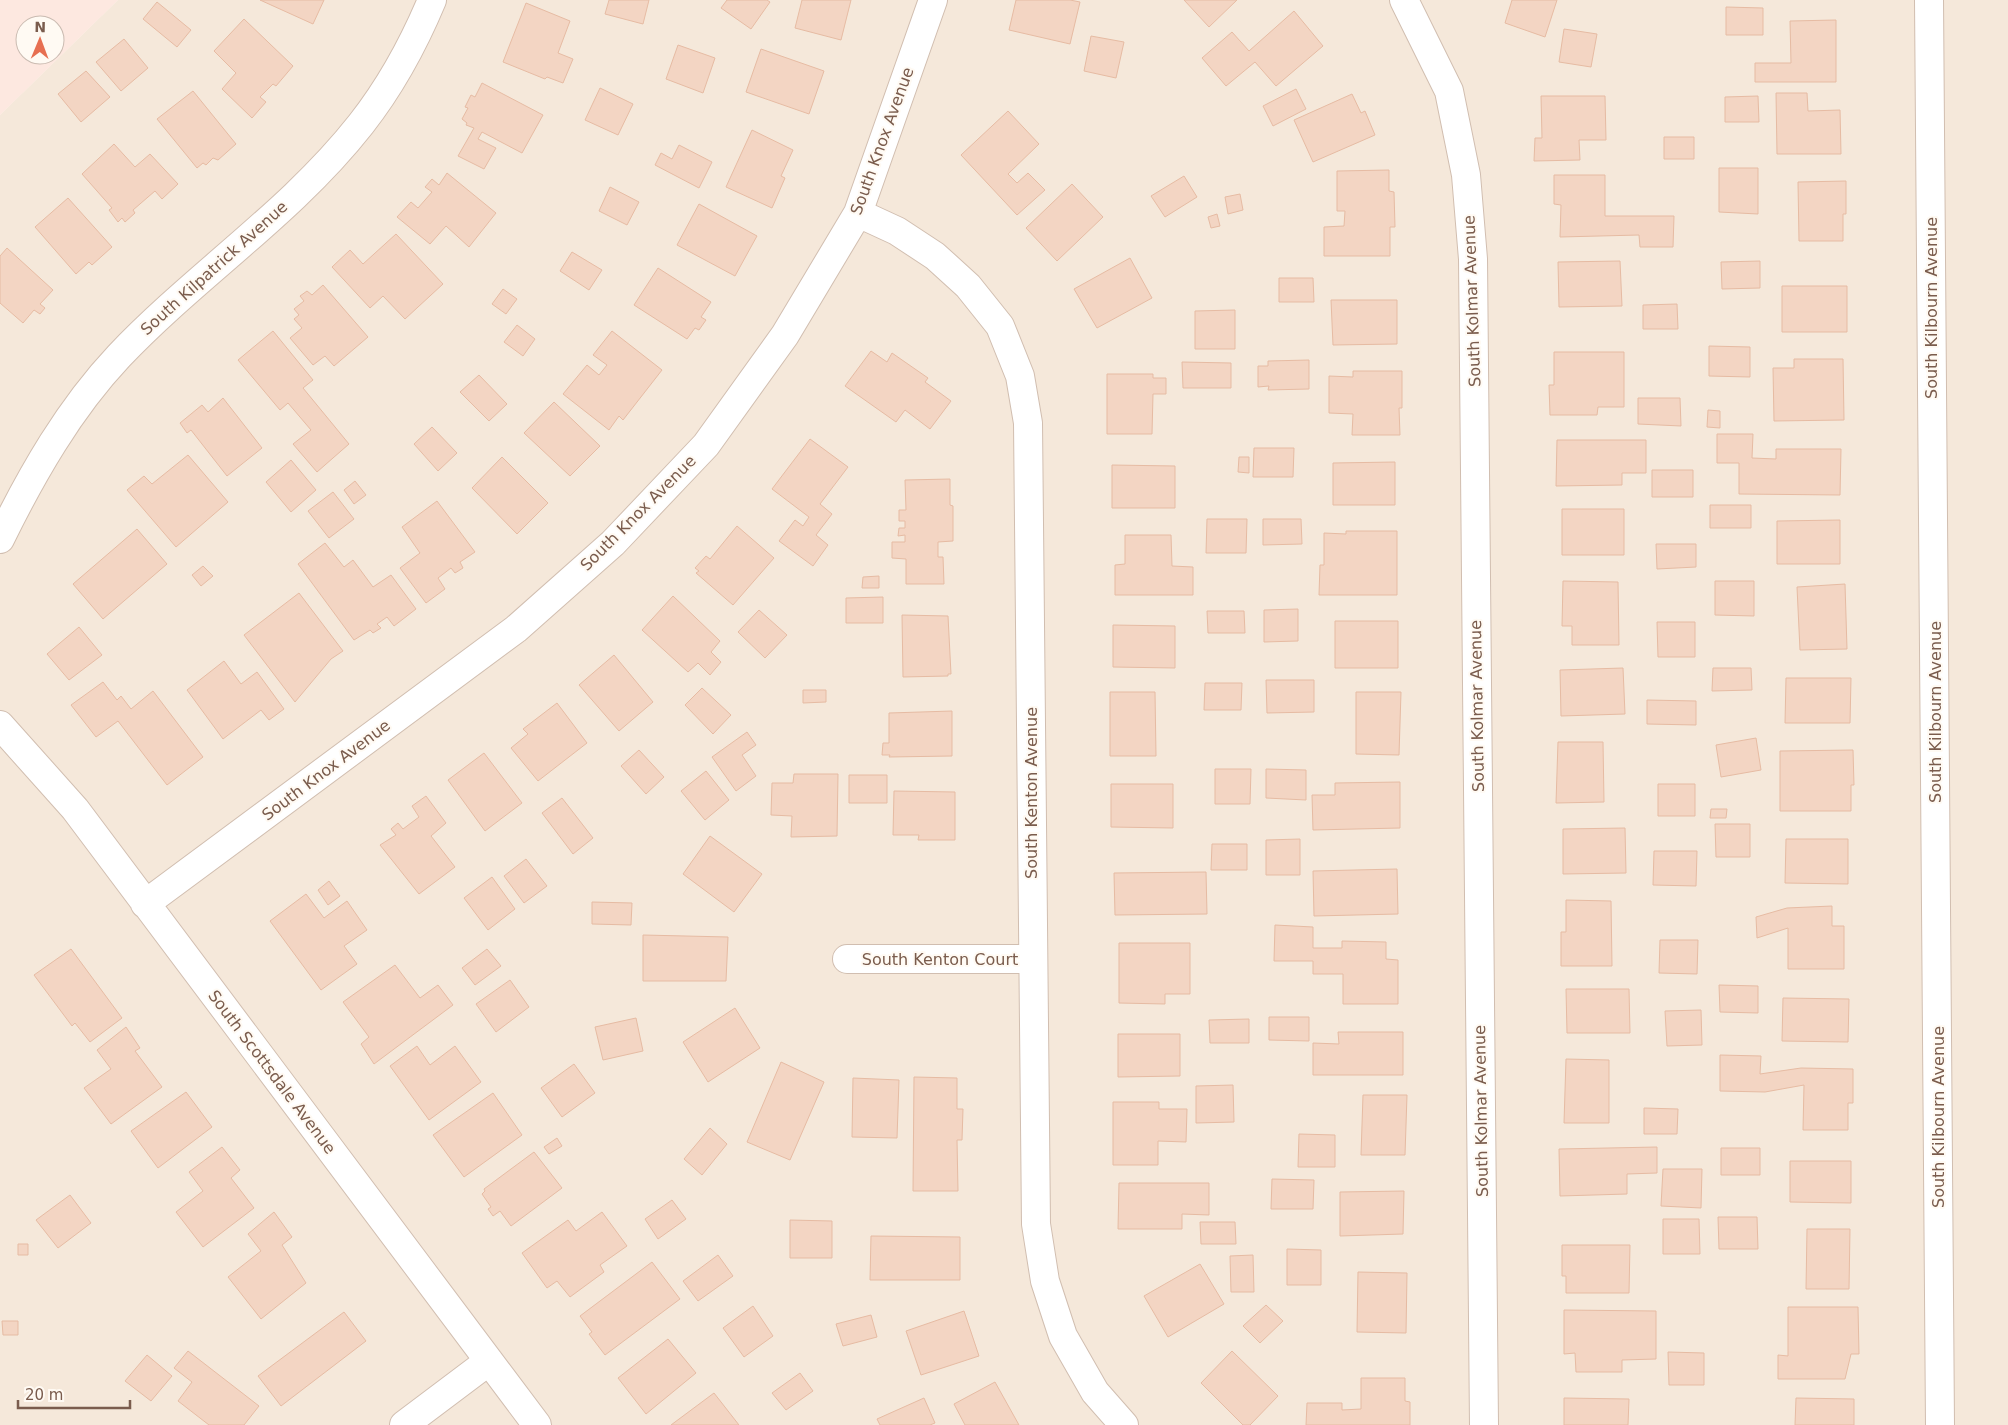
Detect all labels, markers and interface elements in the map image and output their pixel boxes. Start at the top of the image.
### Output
north arrow [15,15,65,65]
text: N [34,19,46,35]
street label: South Knox Avenue [846,65,918,217]
street label: South Kilpatrick Avenue [137,197,291,339]
street label: South Kolmar Avenue [1460,215,1484,387]
street label: South Kilbourn Avenue [1922,217,1941,399]
street label: South Knox Avenue [576,451,700,575]
street label: South Kolmar Avenue [1466,620,1488,792]
street label: South Kilbourn Avenue [1926,621,1945,803]
street label: South Kenton Avenue [1022,707,1041,879]
street label: South Knox Avenue [258,716,394,824]
street label: South Kenton Court [862,950,1018,969]
street label: South Scottsdale Avenue [204,986,340,1158]
street label: South Kolmar Avenue [1470,1025,1492,1197]
street label: South Kilbourn Avenue [1929,1026,1948,1208]
scale bar [18,1378,130,1410]
text: 20 m [25,1386,63,1404]

